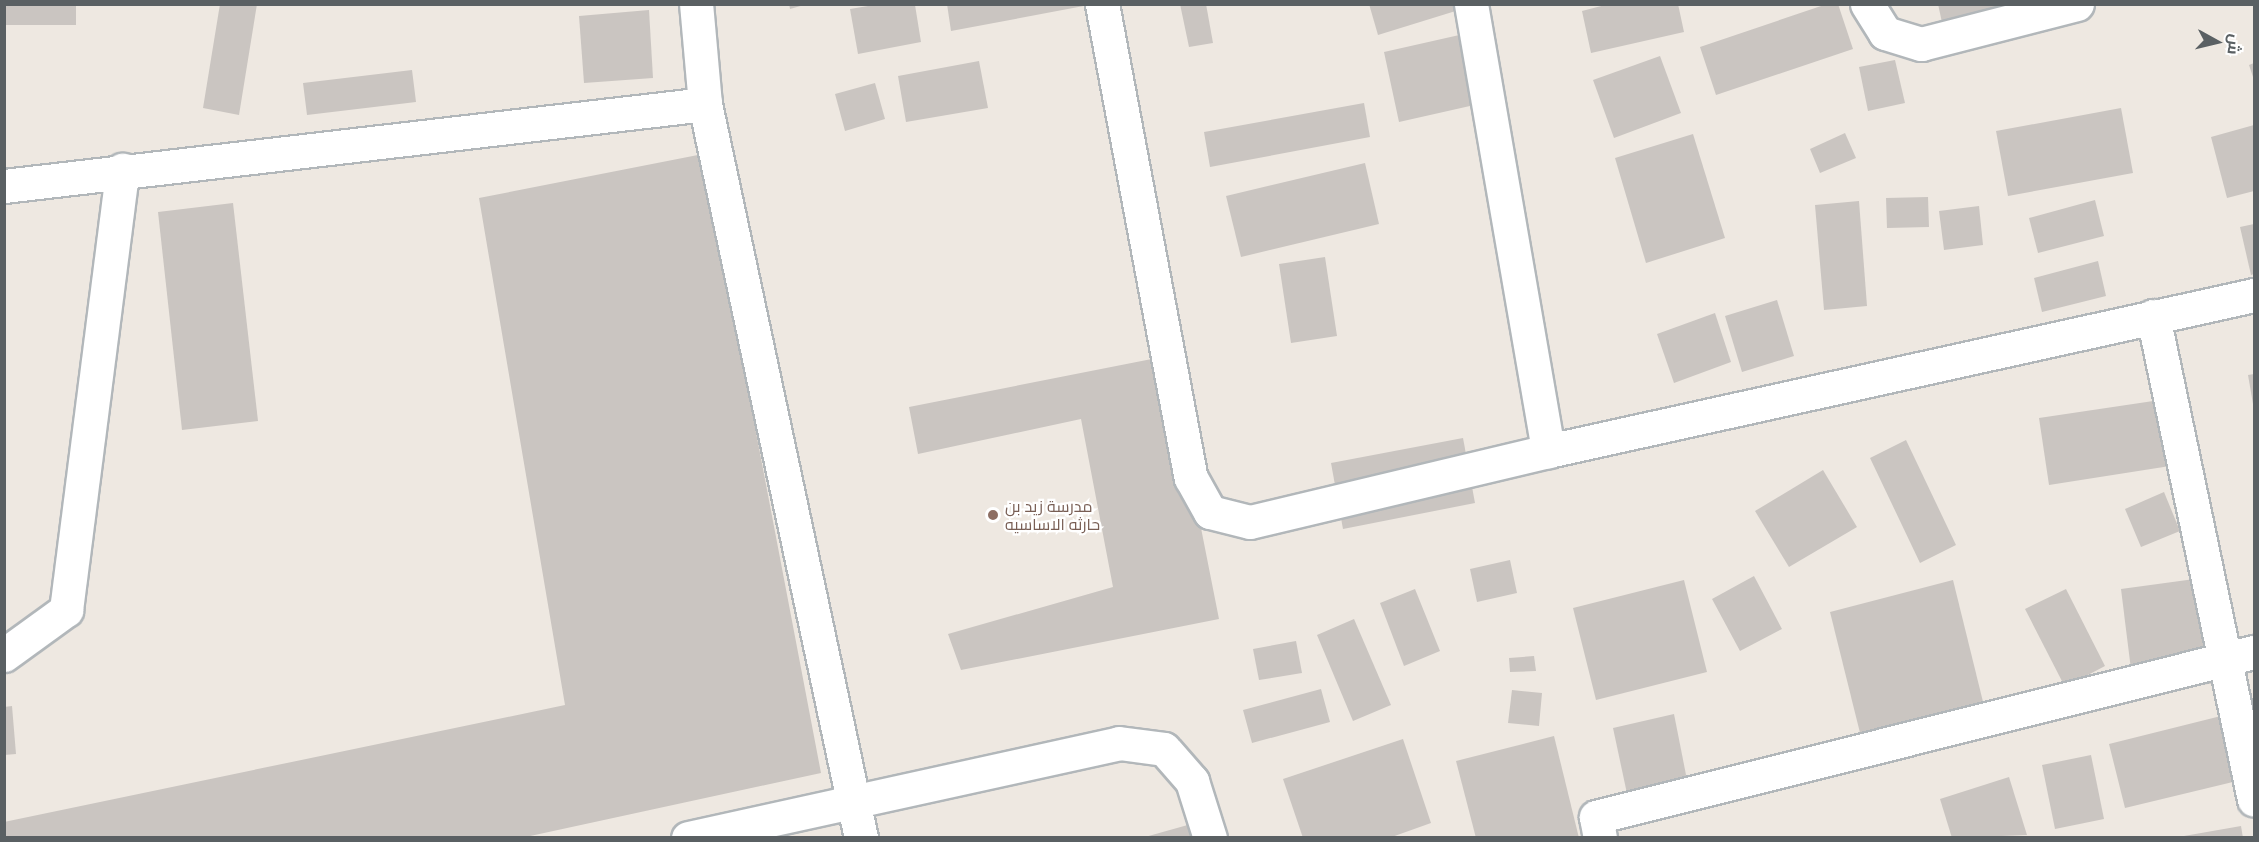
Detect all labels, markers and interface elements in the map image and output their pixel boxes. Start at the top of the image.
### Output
north arrow [2187,12,2247,72]
text: ش [2224,33,2246,56]
place label: مدرسة زيد بن حارثه الاساسيه [1005,496,1100,534]
marker: مدرسة زيد بن حارثه الاساسيه [986,508,1000,522]

